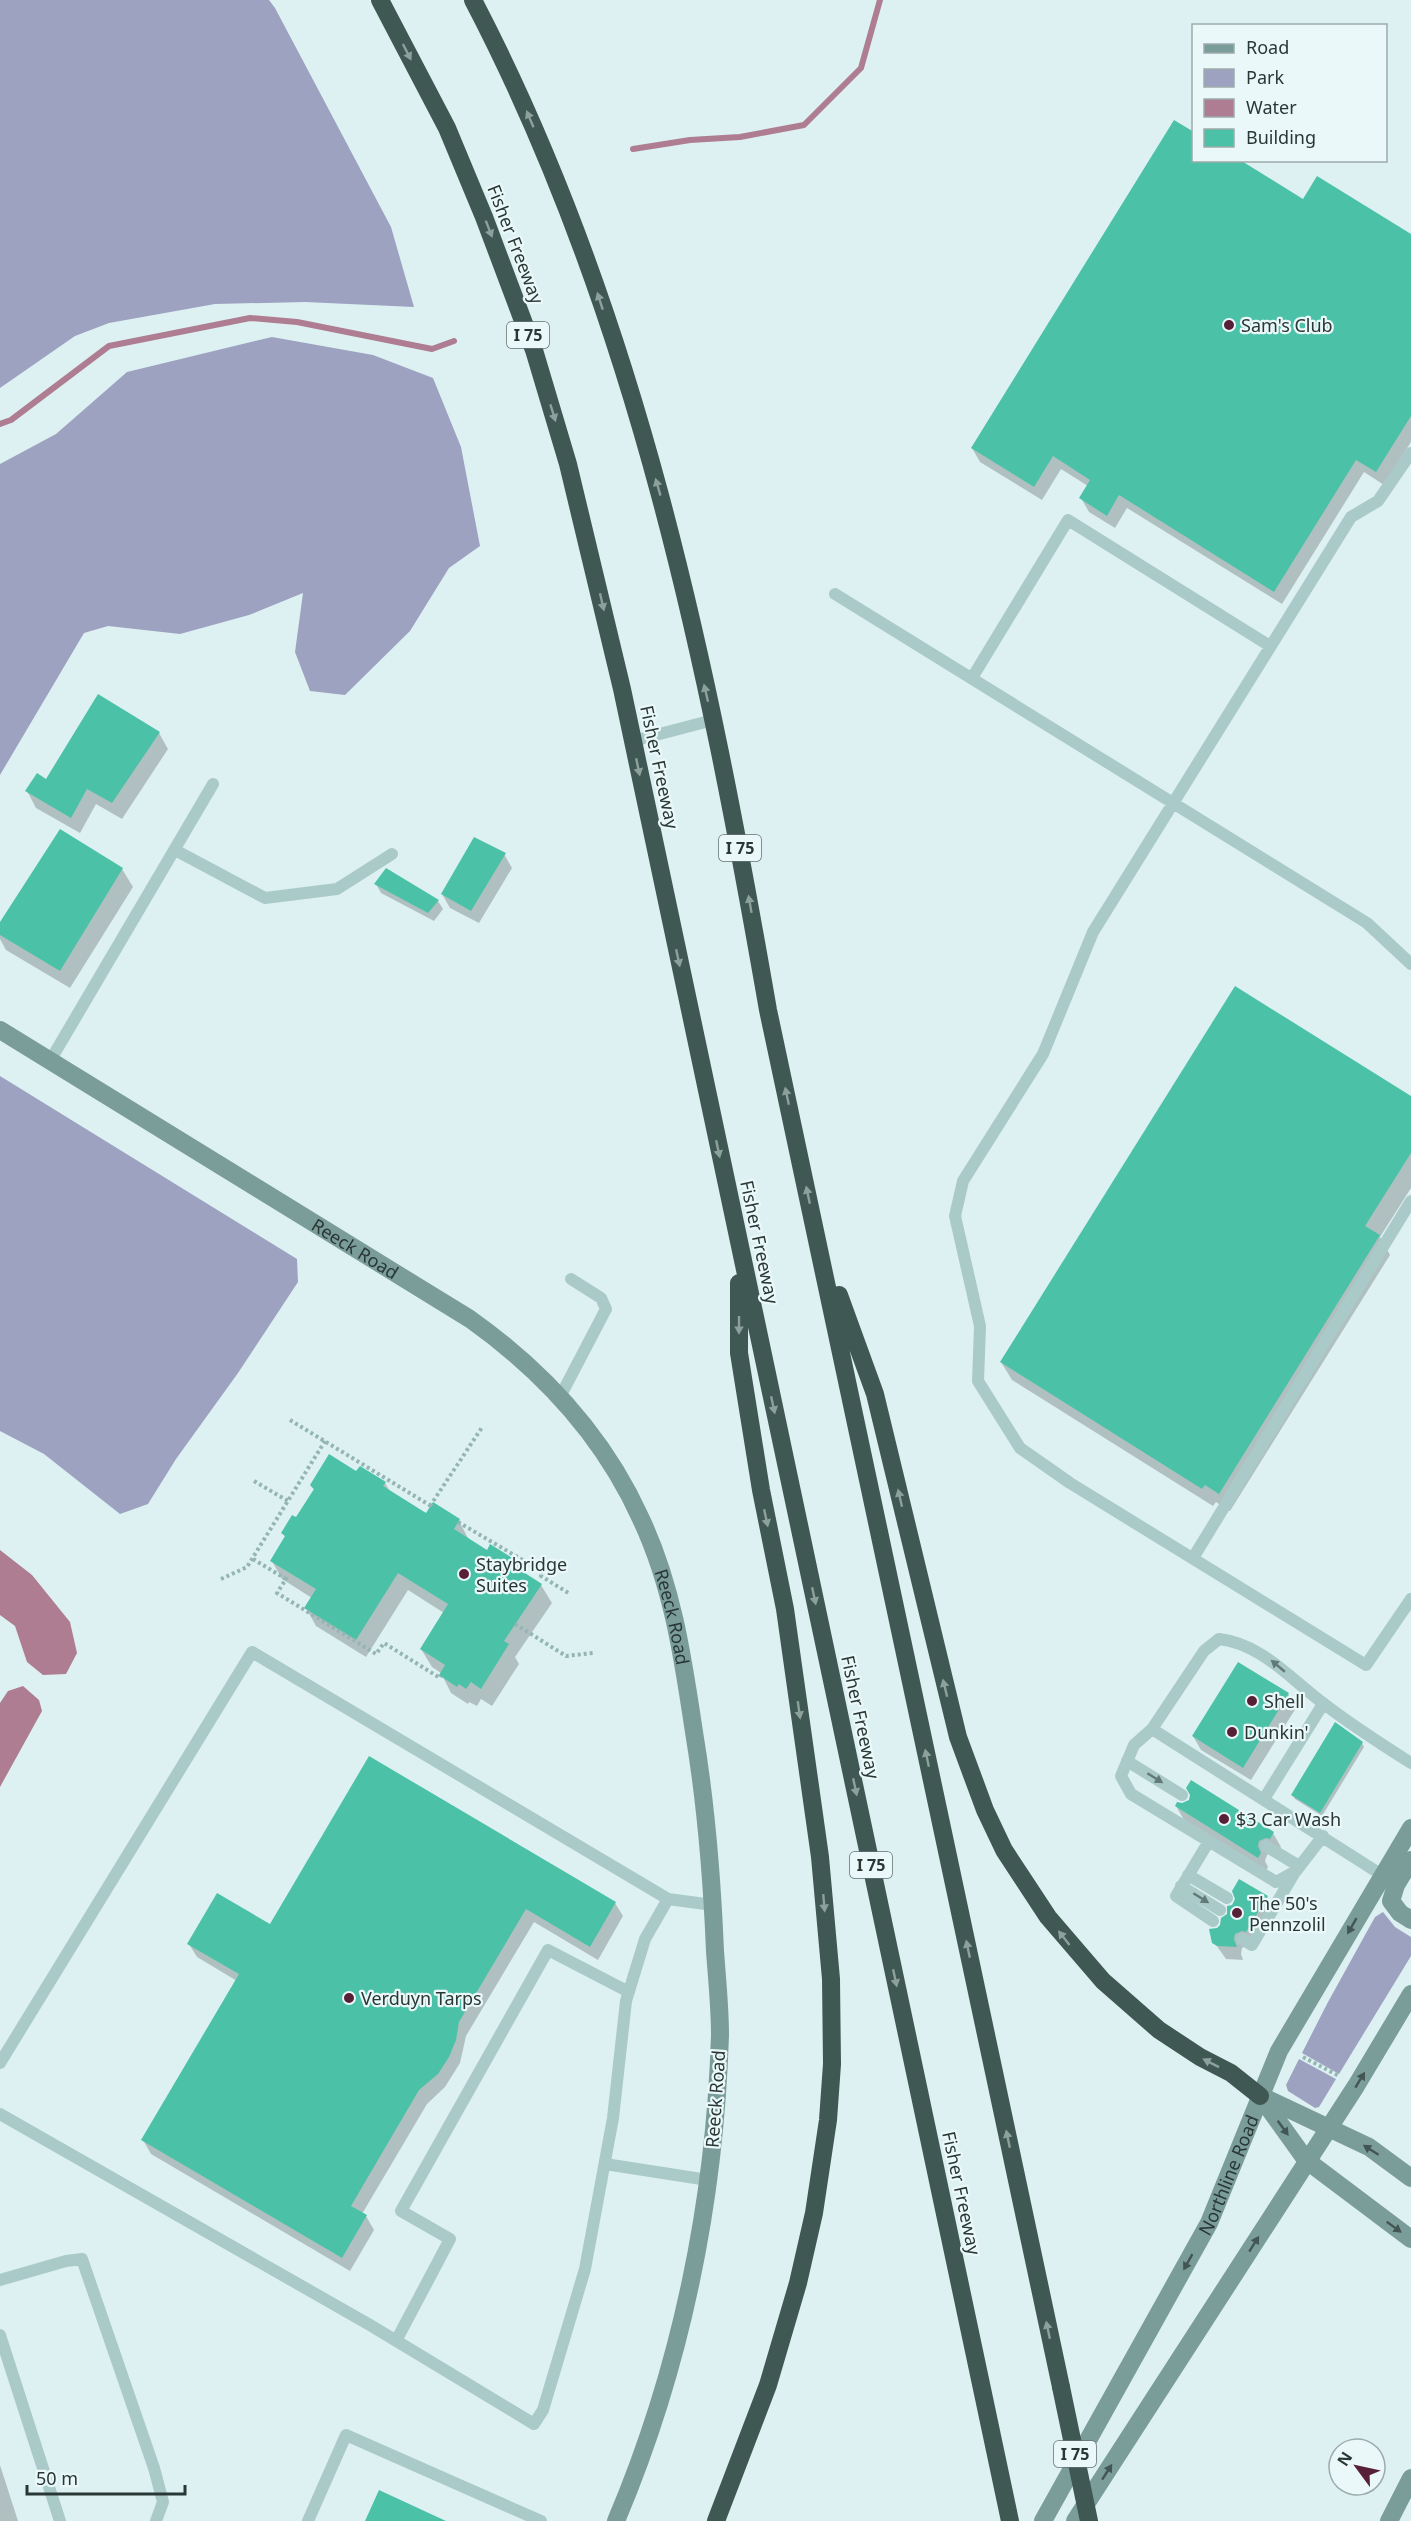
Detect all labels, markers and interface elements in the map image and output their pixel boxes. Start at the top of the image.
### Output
legend [1192,24,1387,162]
text: Road [1246,35,1289,59]
one-way arrow [402,43,412,61]
text: Park [1246,65,1284,89]
text: Water [1246,95,1297,119]
one-way arrow [525,110,535,128]
text: Building [1246,125,1316,149]
street label: Fisher Freeway [482,181,550,308]
one-way arrow [485,220,494,238]
one-way arrow [595,292,604,310]
place label: Sam's Club [1241,313,1333,337]
marker: Sam's Club [1222,318,1236,332]
road number: I 75 [507,322,549,348]
one-way arrow [549,404,558,422]
one-way arrow [653,478,662,496]
one-way arrow [598,592,607,611]
one-way arrow [701,684,711,702]
street label: Fisher Freeway [635,703,685,832]
one-way arrow [634,758,643,777]
road number: I 75 [719,835,761,861]
one-way arrow [745,895,754,914]
one-way arrow [674,949,683,968]
one-way arrow [781,1086,791,1105]
one-way arrow [714,1139,724,1158]
street label: Fisher Freeway [735,1178,785,1307]
one-way arrow [803,1185,812,1204]
street label: Reeck Road [307,1213,403,1284]
one-way arrow [734,1316,744,1335]
one-way arrow [769,1396,778,1415]
one-way arrow [895,1489,905,1507]
one-way arrow [762,1509,771,1528]
place label: Staybridge Suites [476,1552,567,1597]
street label: Reeck Road [649,1566,695,1667]
marker: Staybridge Suites [457,1567,471,1581]
one-way arrow [810,1587,819,1606]
street label: Fisher Freeway [836,1653,886,1782]
one-way arrow [1271,1660,1286,1673]
one-way arrow [940,1679,950,1697]
place label: Shell [1264,1689,1304,1713]
marker: Shell [1245,1694,1259,1708]
one-way arrow [794,1701,803,1720]
place label: Dunkin' [1244,1720,1309,1744]
marker: Dunkin' [1225,1725,1239,1739]
one-way arrow [922,1749,932,1767]
one-way arrow [1147,1772,1163,1783]
one-way arrow [850,1778,860,1796]
place label: $3 Car Wash [1236,1807,1341,1831]
marker: $3 Car Wash [1217,1812,1231,1826]
road number: I 75 [850,1852,892,1878]
place label: The 50's Pennzolil [1249,1891,1326,1936]
one-way arrow [1193,1892,1209,1903]
one-way arrow [819,1894,829,1913]
marker: The 50's Pennzolil [1230,1906,1244,1920]
one-way arrow [1347,1917,1357,1934]
one-way arrow [1058,1930,1070,1945]
one-way arrow [963,1939,972,1958]
one-way arrow [891,1968,900,1987]
place label: Verduyn Tarps [361,1986,482,2010]
marker: Verduyn Tarps [342,1991,356,2005]
street label: Reeck Road [700,2049,730,2149]
one-way arrow [1203,2058,1220,2068]
one-way arrow [1354,2072,1365,2088]
street label: Northline Road [1193,2111,1264,2240]
one-way arrow [1277,2119,1289,2135]
street label: Fisher Freeway [937,2129,987,2258]
one-way arrow [1003,2130,1012,2149]
one-way arrow [1363,2144,1380,2155]
one-way arrow [1386,2221,1402,2233]
one-way arrow [1249,2235,1260,2252]
one-way arrow [1183,2253,1193,2270]
one-way arrow [1043,2321,1053,2339]
north arrow [1327,2437,1387,2497]
road number: I 75 [1054,2441,1096,2467]
text: N [1332,2447,1357,2470]
scale bar [27,2458,184,2496]
one-way arrow [1101,2464,1112,2480]
text: 50 m [36,2466,78,2490]

